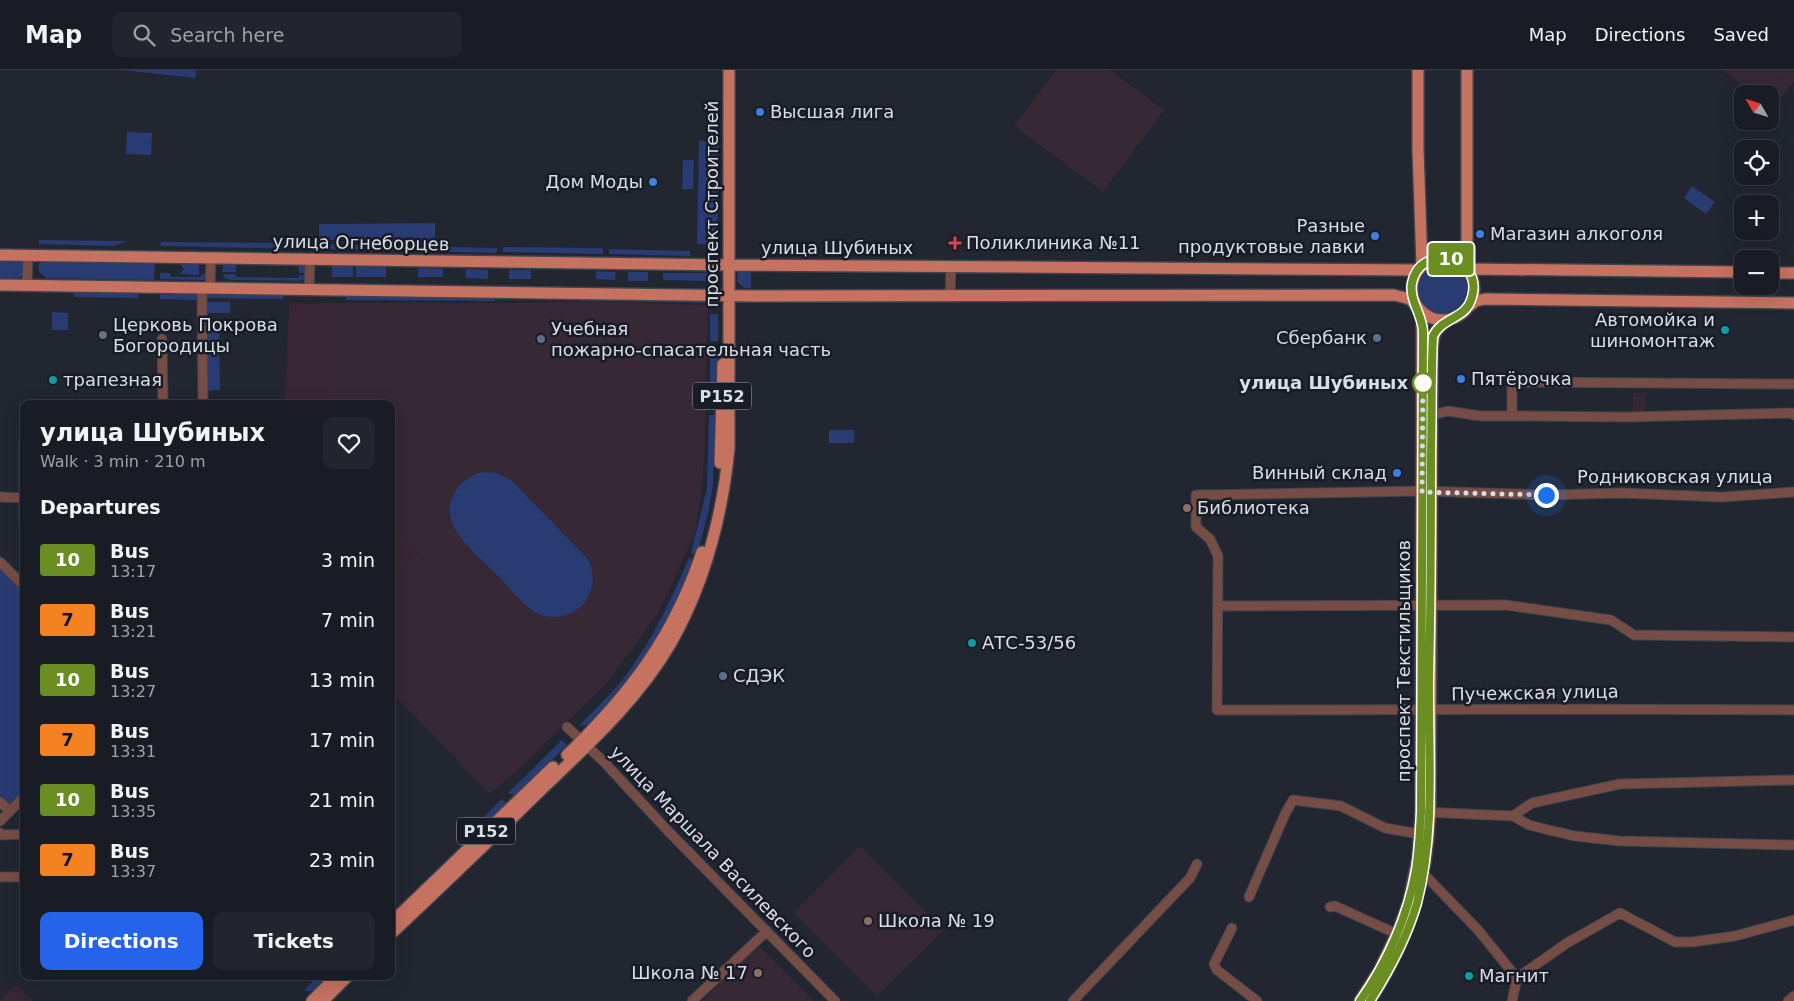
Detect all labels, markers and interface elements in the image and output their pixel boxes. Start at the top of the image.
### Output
search box [112,12,462,57]
text: Map [25,21,82,49]
icon: search [130,21,158,49]
text: Search here [170,24,284,46]
text: Map [1529,24,1567,45]
text: Directions [1595,24,1685,45]
text: Saved [1713,24,1769,45]
north arrow [1734,85,1779,130]
map controls [1734,85,1779,295]
street label: проспект Строителей [701,100,722,308]
place label: Высшая лига [770,101,894,122]
marker: Высшая лига [754,106,766,118]
button: locate [1734,140,1779,185]
place label: Дом Моды [545,171,643,192]
marker: Дом Моды [647,176,659,188]
button: + [1734,195,1779,240]
place label: Разные продуктовые лавки [1178,215,1365,257]
place label: Магазин алкоголя [1490,223,1663,244]
marker: Магазин алкоголя [1474,228,1486,240]
street label: улица Огнеборцев [272,230,450,255]
marker: Разные продуктовые лавки [1369,230,1381,242]
place label: Поликлиника №11 [966,232,1141,253]
marker: Поликлиника №11 [948,236,962,250]
street label: улица Шубиных [761,237,913,258]
line badge: 10 [1428,243,1474,275]
text: 10 [1438,248,1464,269]
button: − [1734,250,1779,295]
place label: Автомойка и шиномонтаж [1590,309,1715,351]
place label: Церковь Покрова Богородицы [113,314,278,356]
place label: Учебная пожарно-спасательная часть [551,318,831,360]
marker: Автомойка и шиномонтаж [1719,324,1731,336]
place label: Сбербанк [1276,327,1367,348]
marker: Церковь Покрова Богородицы [97,329,109,341]
marker: Сбербанк [1371,332,1383,344]
marker: Учебная пожарно-спасательная часть [535,333,547,345]
place label: Пятёрочка [1471,368,1572,389]
place label: трапезная [63,369,162,390]
place label: улица Шубиных [1239,372,1408,393]
marker: улица Шубиных [1412,372,1434,394]
marker: Пятёрочка [1455,373,1467,385]
marker: трапезная [47,374,59,386]
road number: Р152 [693,382,751,410]
button: heart [323,417,375,469]
text: улица Шубиных [40,419,265,447]
text: Walk · 3 min · 210 m [40,452,205,471]
place label: Винный склад [1252,462,1387,483]
street label: Родниковская улица [1577,466,1773,487]
marker: Винный склад [1391,467,1403,479]
your location [1534,483,1559,508]
text: Departures [40,496,161,518]
place label: Библиотека [1197,497,1310,518]
marker: Библиотека [1181,502,1193,514]
text: Bus [110,540,149,562]
street label: проспект Текстильщиков [1393,540,1414,782]
text: 10 [55,549,80,570]
text: 3 min [321,549,375,571]
text: 13:17 [110,562,156,581]
text: Bus [110,600,149,622]
text: 7 [61,609,74,630]
text: 7 min [321,609,375,631]
text: 13:21 [110,622,156,641]
place label: АТС-53/56 [982,632,1076,653]
marker: АТС-53/56 [966,637,978,649]
text: Bus [110,660,149,682]
place label: СДЭК [733,665,785,686]
text: 10 [55,669,80,690]
text: 13 min [309,669,375,691]
marker: СДЭК [717,670,729,682]
street label: Пучежская улица [1451,681,1619,704]
text: 13:27 [110,682,156,701]
text: Bus [110,720,149,742]
text: 7 [61,729,74,750]
text: 17 min [309,729,375,751]
street label: улица Маршала Василевского [606,741,821,962]
text: 13:31 [110,742,156,761]
text: Bus [110,780,149,802]
text: 10 [55,789,80,810]
text: 21 min [309,789,375,811]
text: 13:35 [110,802,156,821]
road number: Р152 [457,818,515,844]
text: Bus [110,840,149,862]
text: 7 [61,849,74,870]
text: 23 min [309,849,375,871]
text: 13:37 [110,862,156,881]
place label: Школа № 19 [878,910,995,931]
button: Directions [40,912,203,970]
button: Tickets [213,912,375,970]
marker: Школа № 19 [862,915,874,927]
place label: Школа № 17 [631,962,748,983]
place label: Магнит [1479,965,1549,986]
marker: Школа № 17 [752,967,764,979]
marker: Магнит [1463,970,1475,982]

